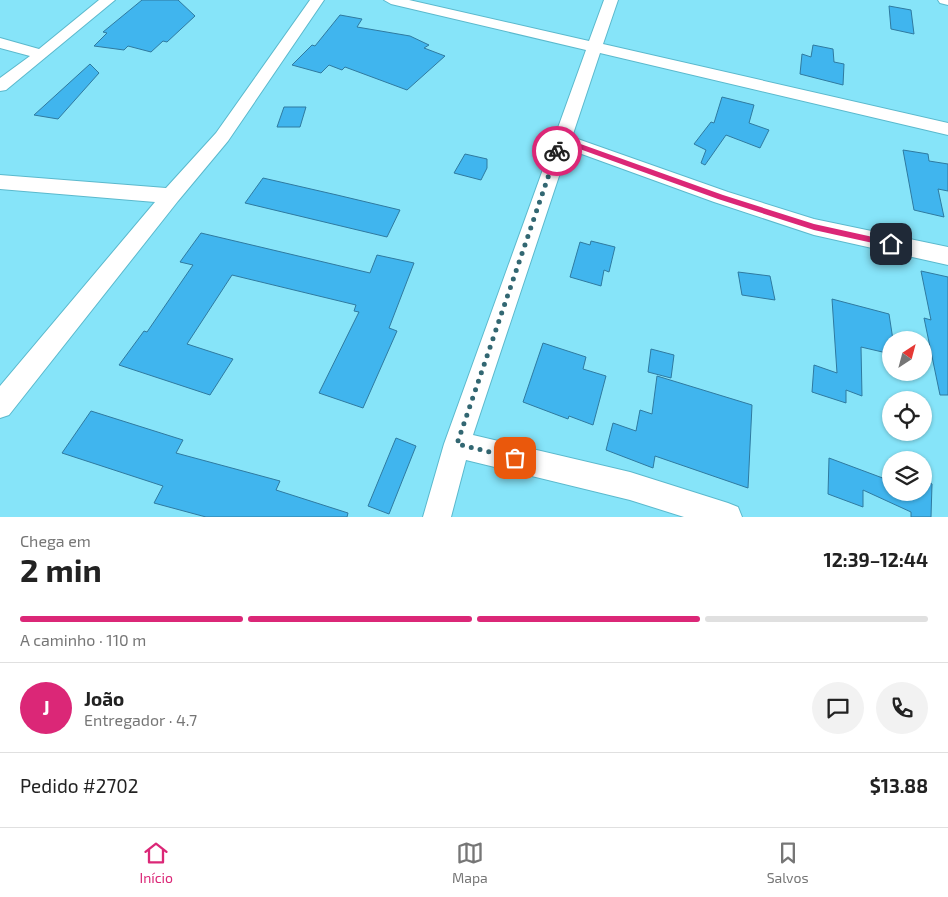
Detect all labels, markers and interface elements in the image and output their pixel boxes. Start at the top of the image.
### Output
courier [532,126,582,176]
icon: bike [543,137,571,165]
pin [870,223,912,265]
icon: home [877,230,905,258]
north arrow [882,331,932,381]
map controls [882,331,932,501]
button: locate [882,391,932,441]
pin [494,437,536,479]
icon: bag [501,444,529,472]
button: layers [882,451,932,501]
text: Chega em [20,531,91,550]
text: 12:39–12:44 [824,548,928,571]
text: 2 min [20,550,102,588]
text: A caminho · 110 m [20,630,146,649]
button: chat [812,682,864,734]
button: phone [876,682,928,734]
text: João [84,687,124,710]
text: J [42,696,50,719]
text: Entregador · 4.7 [84,710,197,729]
text: Pedido #2702 [20,774,138,797]
text: $13.88 [870,774,928,797]
tab: Início [139,839,173,886]
tab: Mapa [452,839,488,886]
tab: Salvos [767,839,809,886]

